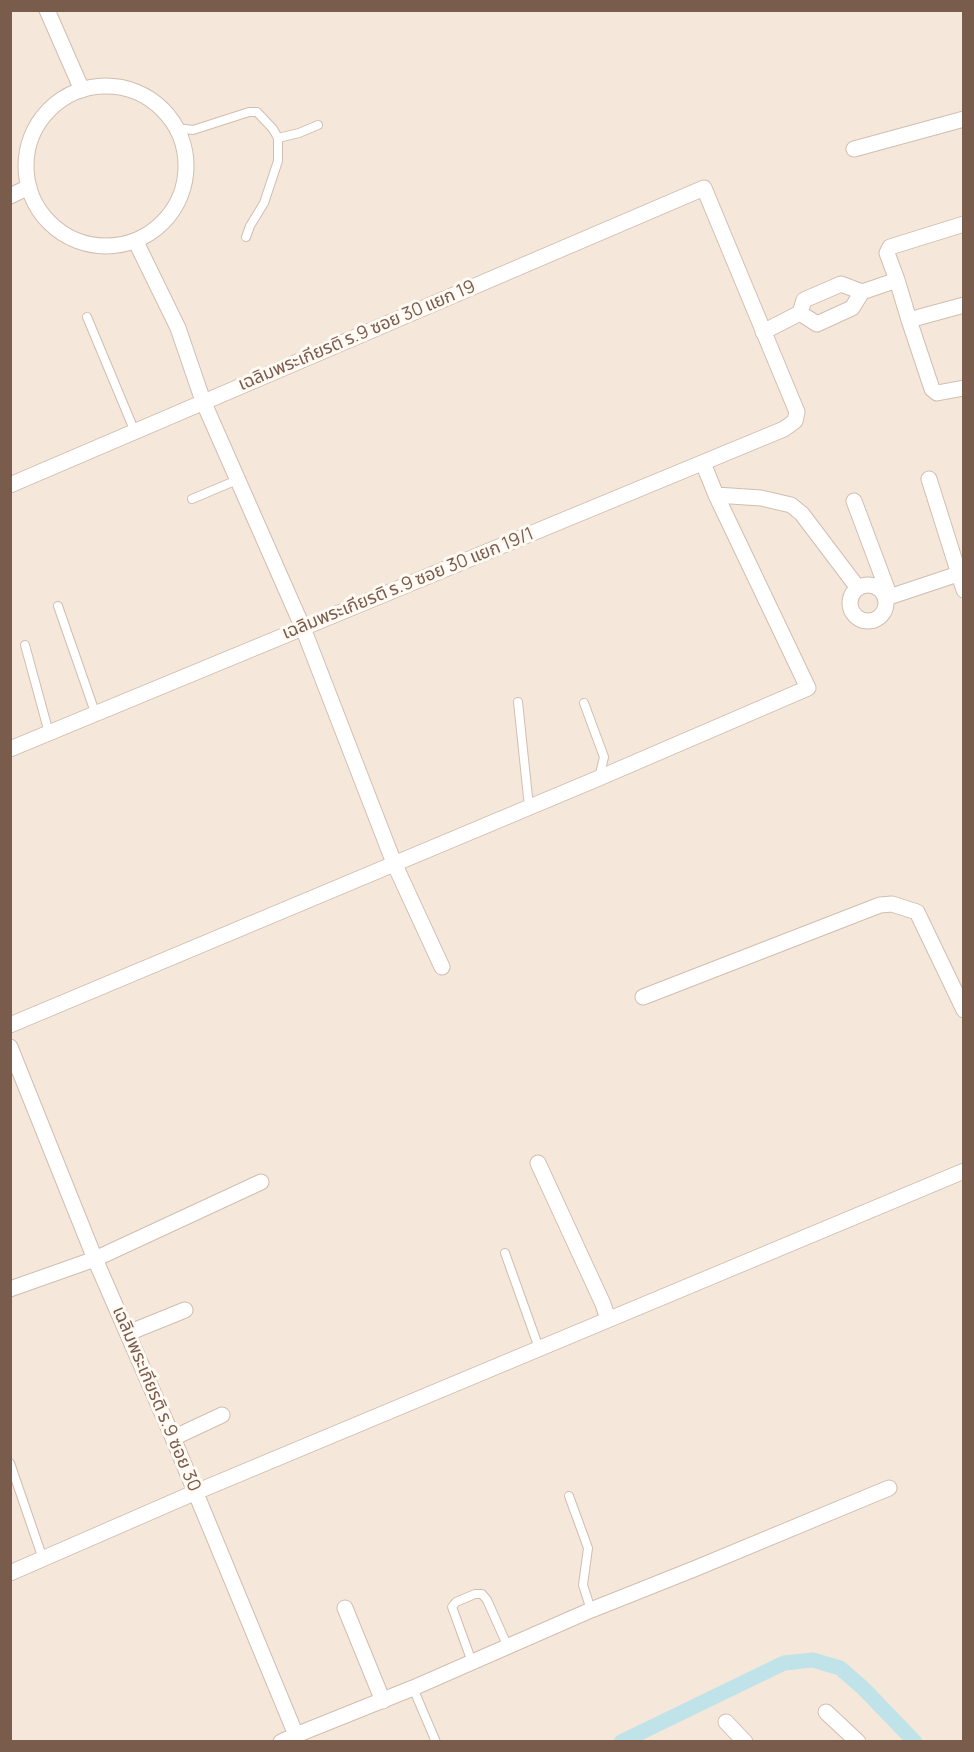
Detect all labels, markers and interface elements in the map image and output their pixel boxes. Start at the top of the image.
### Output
street label: เฉลิมพระเกียรติ ร.9 ซอย 30 แยก 19 [235,276,479,396]
street label: เฉลิมพระเกียรติ ร.9 ซอย 30 แยก 19/1 [279,523,537,645]
street label: เฉลิมพระเกียรติ ร.9 ซอย 30 [107,1303,205,1495]

